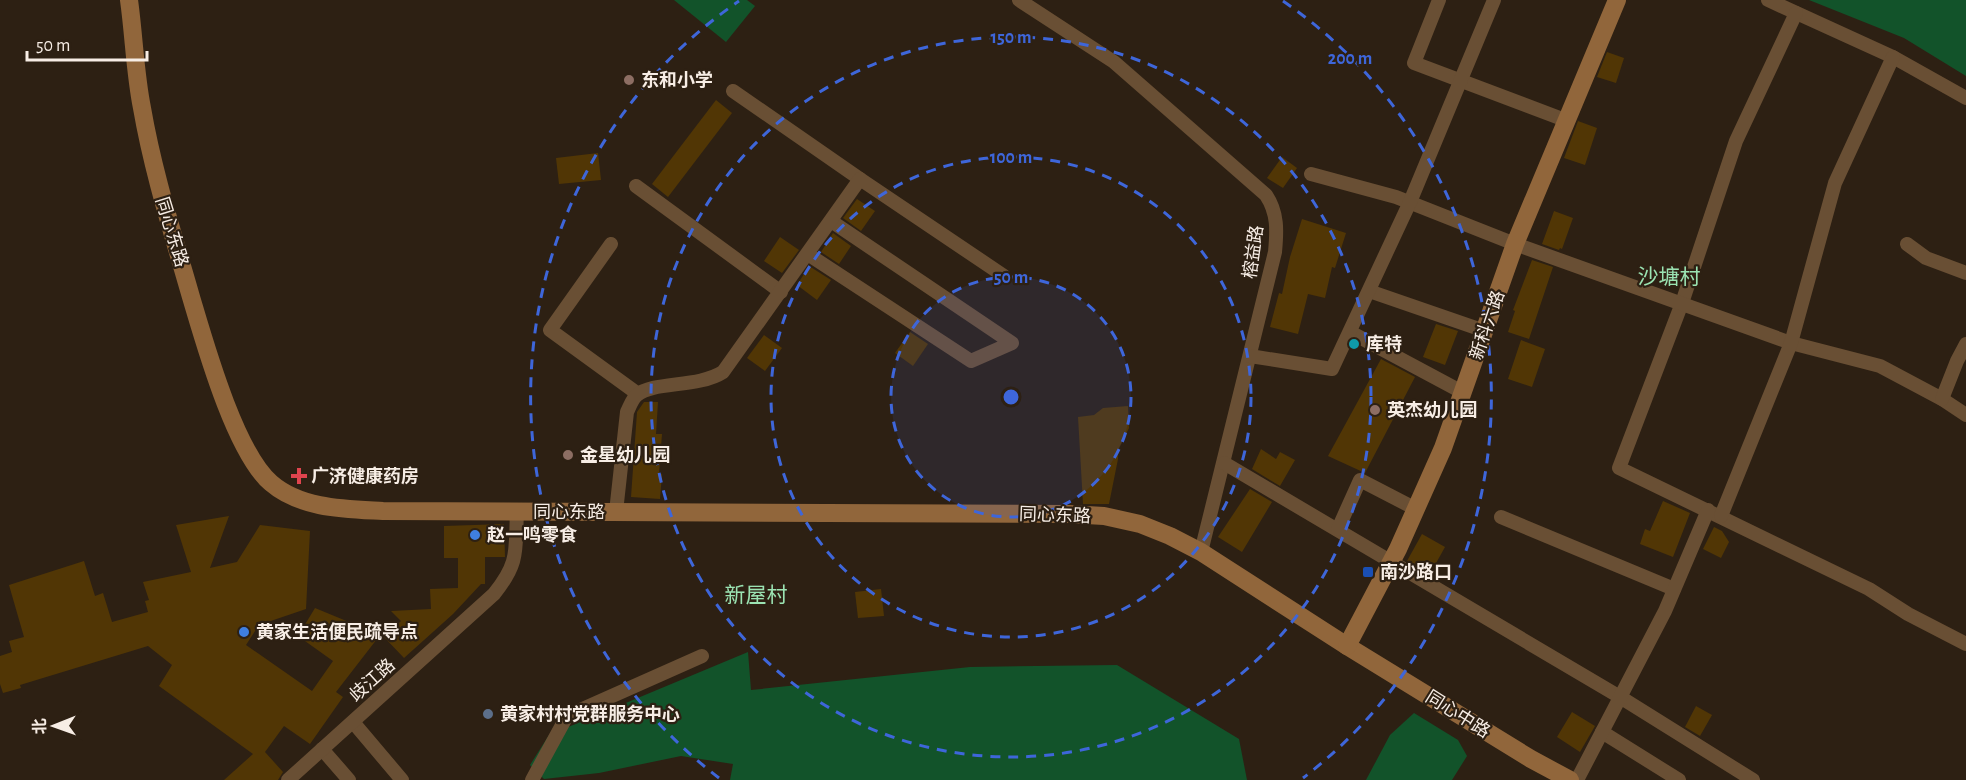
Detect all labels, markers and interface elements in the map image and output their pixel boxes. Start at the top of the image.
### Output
scale bar [27,24,147,62]
text: 150 m [991,29,1031,47]
text: 50 m [36,37,70,55]
text: 200 m [1328,50,1372,68]
place label: 东和小学 [641,70,713,90]
marker: 东和小学 [622,73,636,87]
text: 100 m [990,149,1032,167]
street label: 同心东路 [152,195,192,269]
street label: 榕益路 [1239,224,1267,280]
district label: 沙塘村 [1638,266,1701,288]
text: 50 m [994,269,1028,287]
street label: 新科六路 [1466,288,1508,362]
place label: 库特 [1366,334,1402,354]
marker: 库特 [1347,337,1361,351]
centre of rings [1001,387,1021,407]
place label: 英杰幼儿园 [1387,400,1477,420]
marker: 英杰幼儿园 [1368,403,1382,417]
place label: 金星幼儿园 [580,445,670,465]
marker: 金星幼儿园 [561,448,575,462]
place label: 广济健康药房 [311,466,419,486]
marker: 广济健康药房 [292,469,306,483]
street label: 同心东路 [533,502,605,522]
street label: 同心东路 [1019,504,1091,526]
place label: 赵一鸣零食 [487,525,577,545]
marker: 赵一鸣零食 [468,528,482,542]
place label: 南沙路口 [1380,562,1452,582]
marker: 南沙路口 [1361,565,1375,579]
district label: 新屋村 [725,584,788,606]
place label: 黄家生活便民疏导点 [256,621,418,642]
marker: 黄家生活便民疏导点 [237,625,251,639]
street label: 歧江路 [345,655,399,705]
street label: 同心中路 [1422,686,1494,742]
north arrow [24,696,84,756]
place label: 黄家村村党群服务中心 [500,704,680,724]
marker: 黄家村村党群服务中心 [481,707,495,721]
text: 北 [31,718,48,734]

